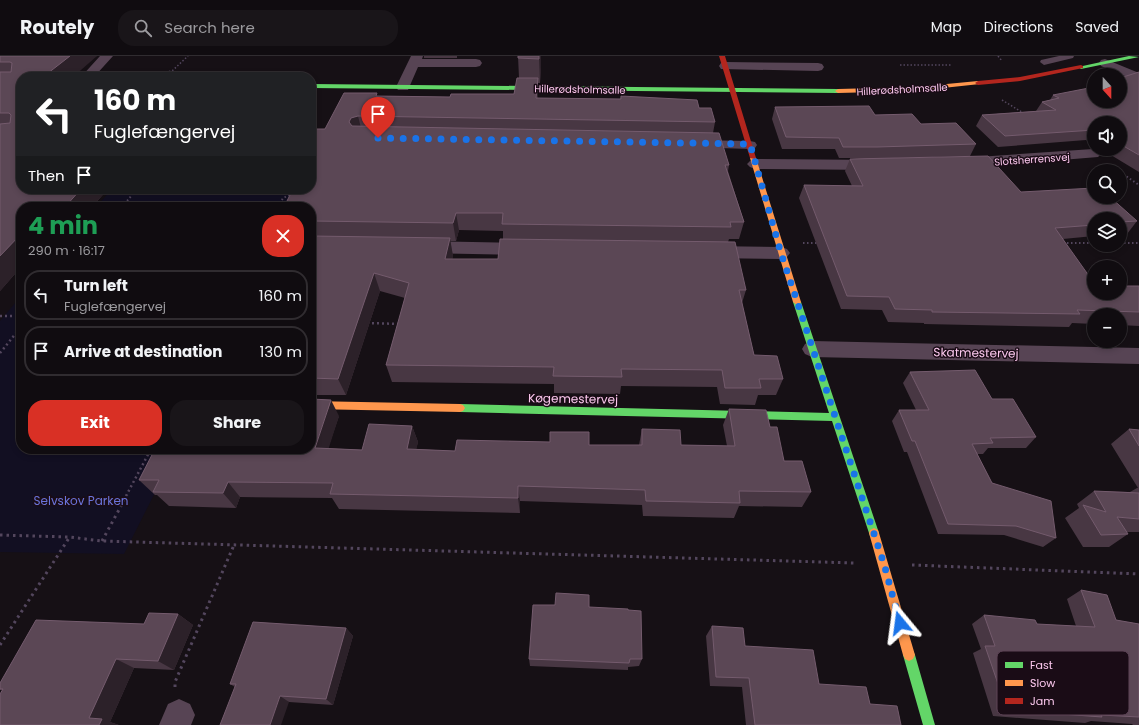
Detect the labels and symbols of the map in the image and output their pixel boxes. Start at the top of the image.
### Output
north arrow [1087,68,1127,108]
street label: Hillerødsholmsalle [856,80,948,99]
street label: Hillerødsholmsalle [534,81,626,98]
pin [361,97,395,138]
street label: Slotsherrensvej [994,149,1070,170]
street label: Skatmestervej [933,343,1019,362]
street label: Køgemestervej [528,389,618,408]
park label: Selvskov Parken [33,492,129,509]
position arrow [879,602,921,644]
legend [997,651,1129,715]
text: Fast [1030,657,1053,673]
text: Slow [1030,675,1055,691]
text: Jam [1030,693,1055,709]

